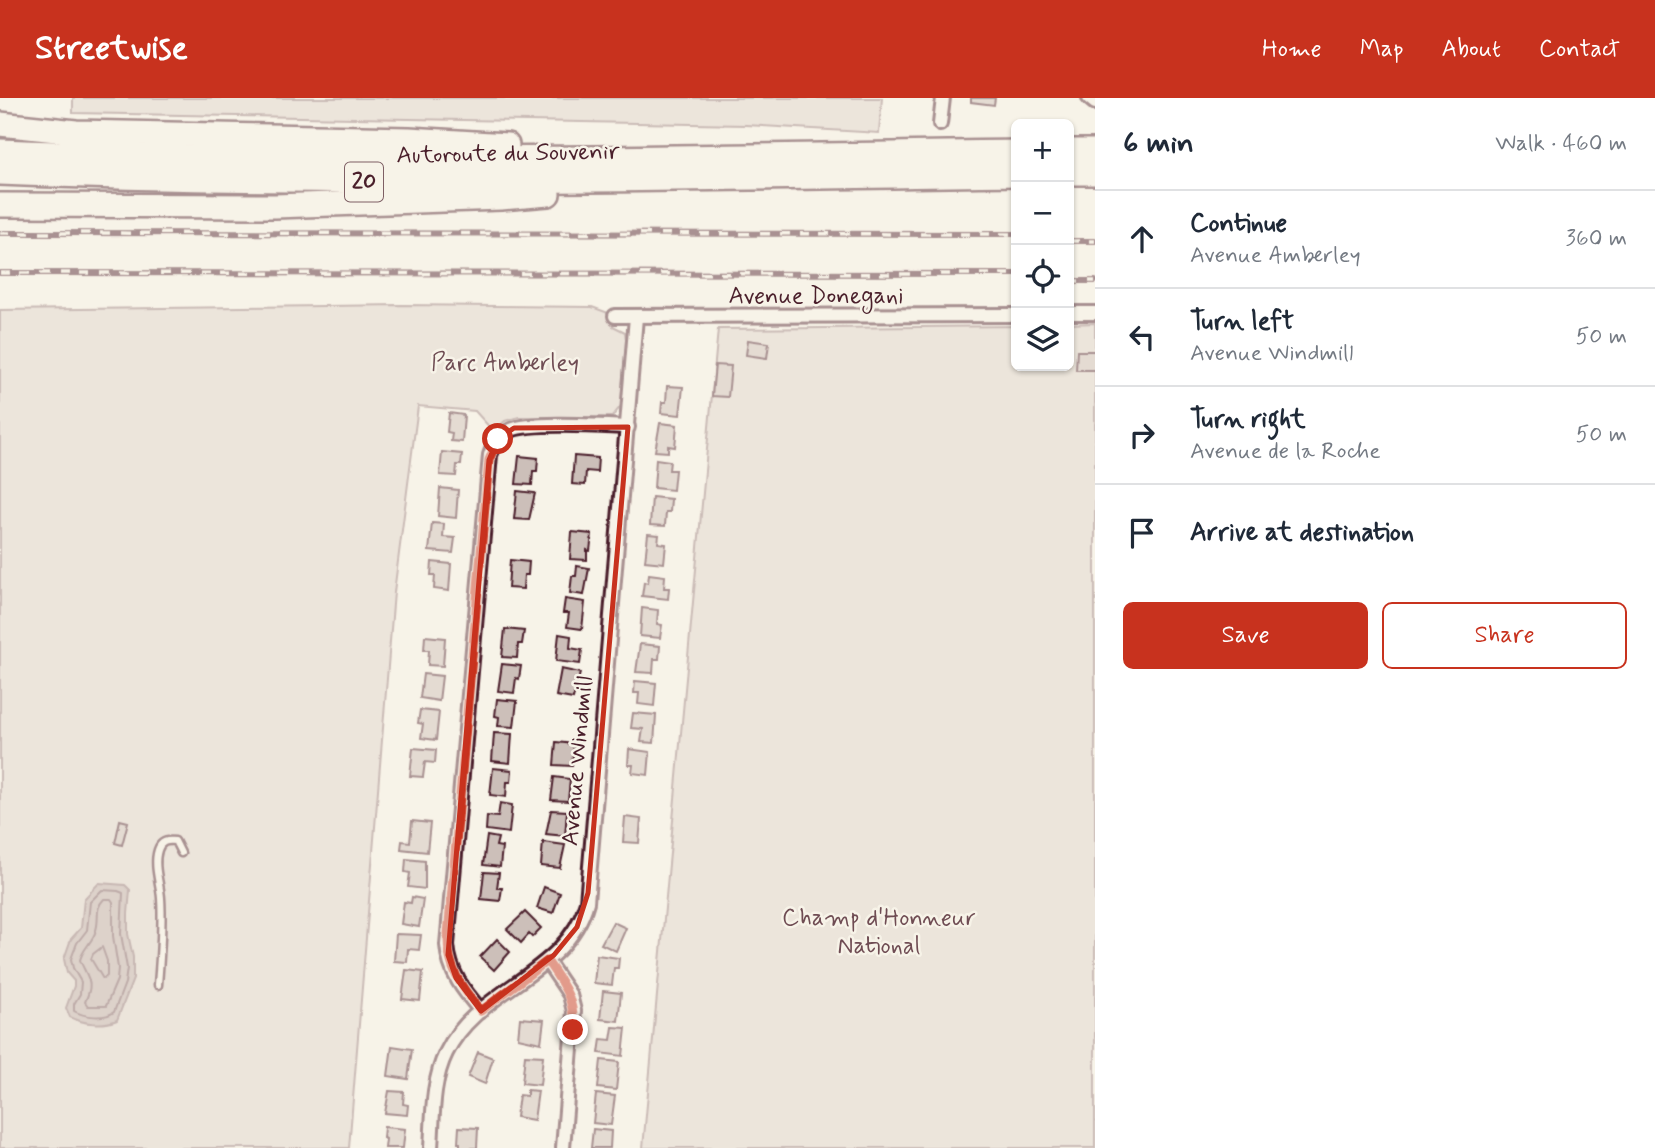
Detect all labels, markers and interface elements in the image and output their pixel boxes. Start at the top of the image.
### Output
text: Streetwise [35,27,188,71]
text: Home [1262,34,1322,65]
text: Map [1360,34,1404,65]
text: About [1442,34,1501,65]
text: Contact [1539,34,1620,65]
map controls [1011,119,1074,371]
button: + [1011,119,1074,182]
text: 6 min [1123,124,1194,163]
text: Walk · 460 m [1495,129,1627,159]
street label: Autoroute du Souvenir [396,137,621,171]
road number: 20 [345,162,383,202]
button: − [1011,182,1074,245]
text: Continue [1190,207,1287,241]
icon: ahead [1123,220,1161,258]
text: 360 m [1566,224,1627,254]
text: Avenue Amberley [1190,241,1361,271]
button: locate [1011,245,1074,308]
street label: Avenue Donegani [728,281,904,314]
text: Turn left [1190,305,1294,339]
button: layers [1011,308,1074,371]
icon: left [1123,318,1161,356]
text: 50 m [1576,322,1627,352]
text: Avenue Windmill [1190,339,1353,369]
park label: Parc Amberley [431,348,579,379]
text: Turn right [1190,403,1306,437]
icon: right [1123,416,1161,454]
text: 50 m [1576,420,1627,450]
route start [482,423,513,454]
text: Avenue de la Roche [1190,437,1381,467]
icon: arrive [1123,514,1161,552]
text: Arrive at destination [1190,516,1414,550]
button: Save [1123,602,1368,669]
button: Share [1382,602,1627,669]
street label: Avenue Windmill [555,675,601,847]
park label: Champ d'Honneur National [782,903,976,962]
route end [557,1014,588,1045]

